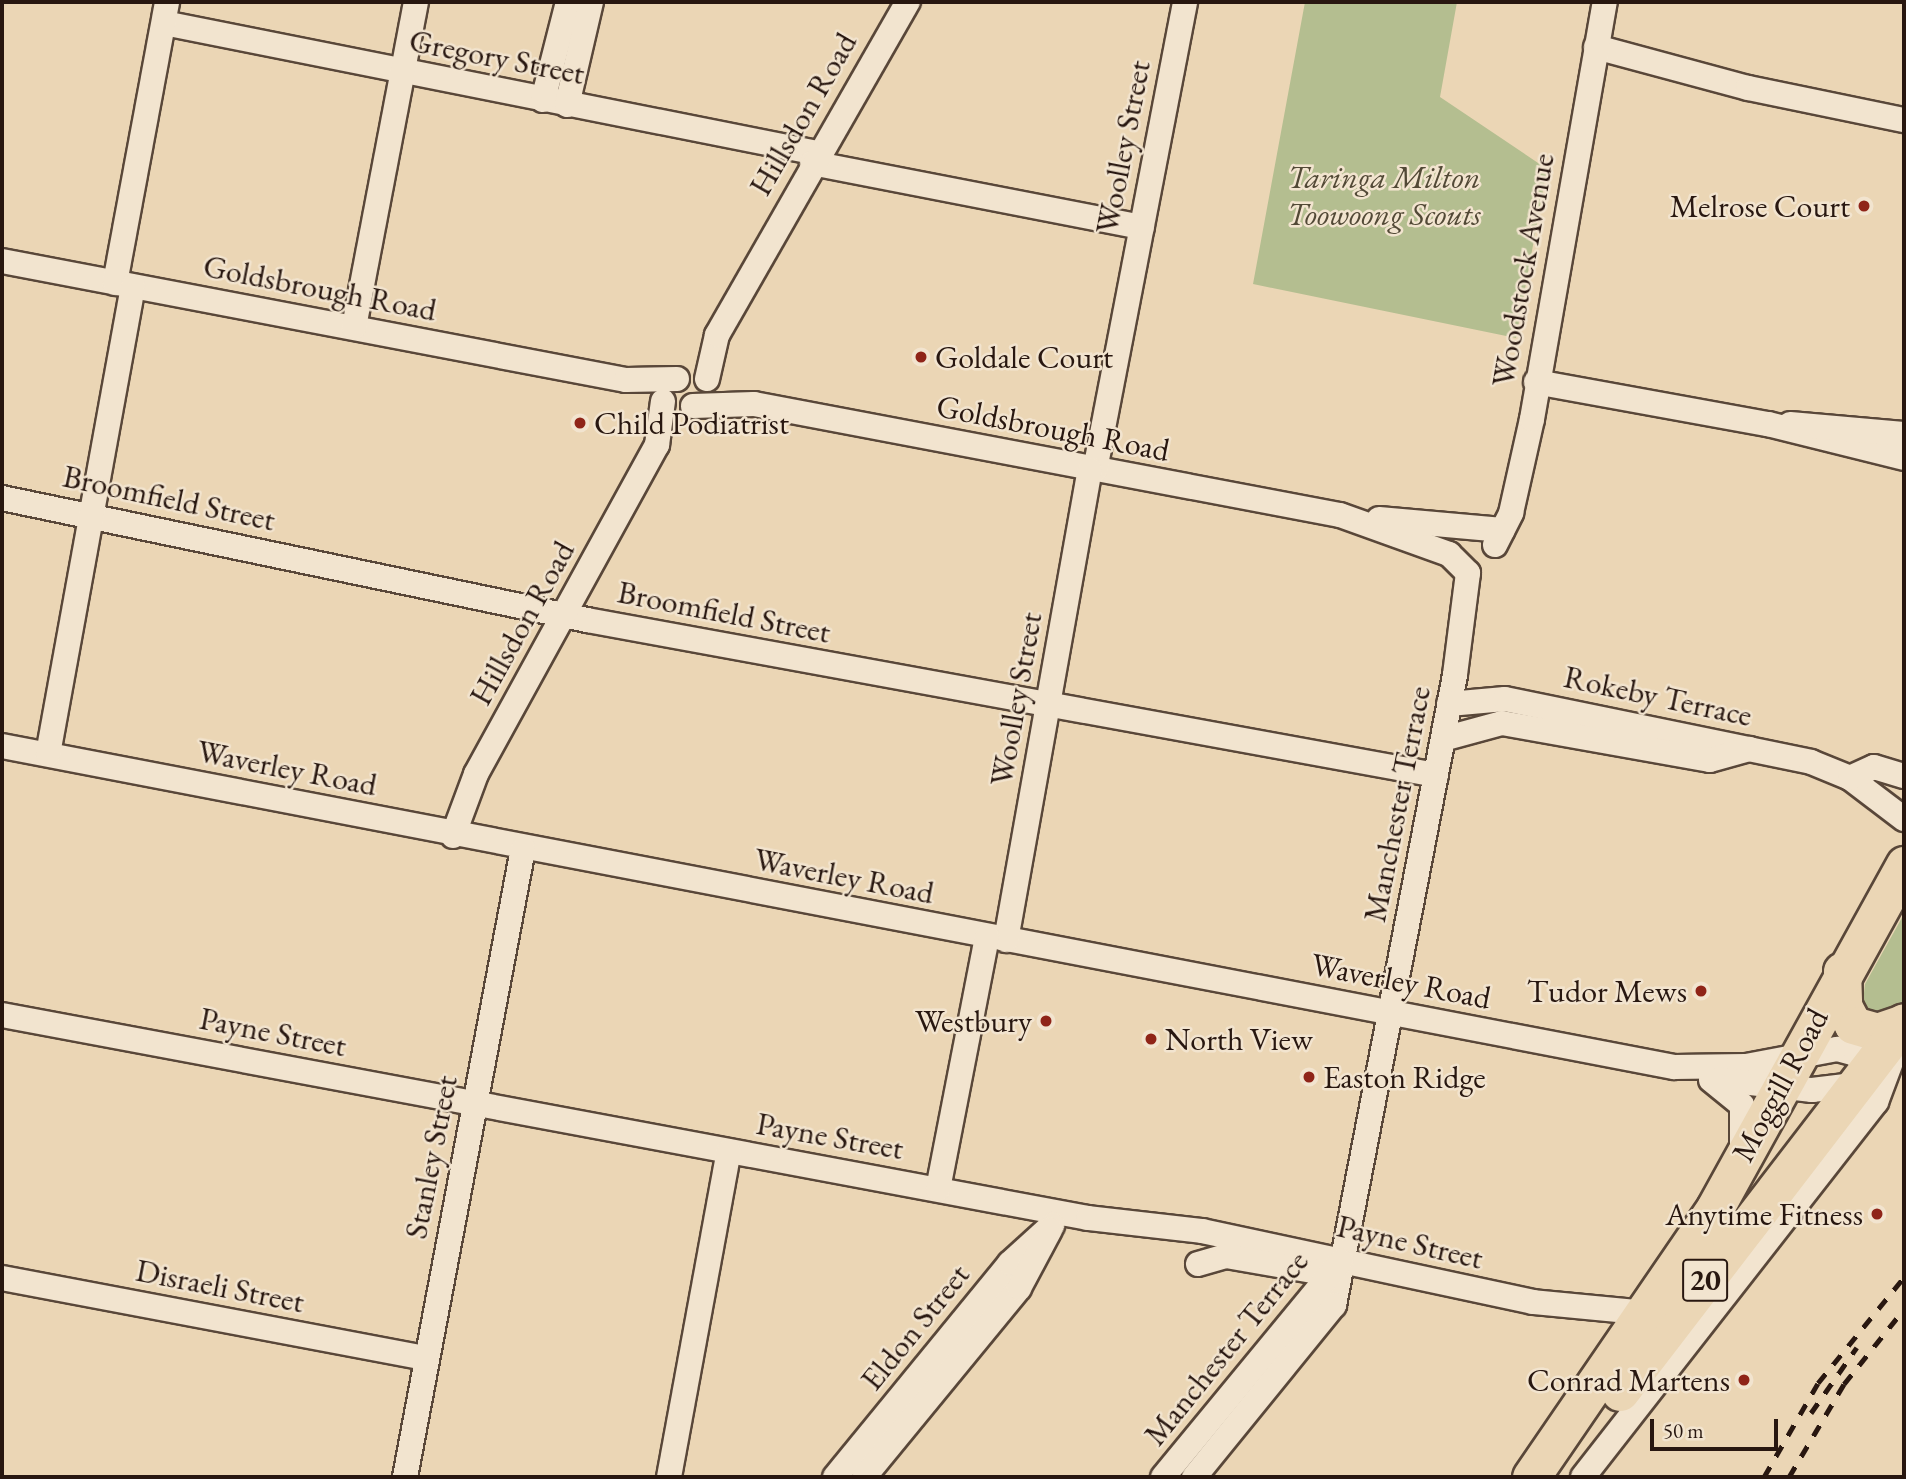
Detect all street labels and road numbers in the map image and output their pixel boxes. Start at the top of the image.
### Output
street label: Gregory Street [406,21,588,93]
street label: Hillsdon Road [741,26,865,202]
street label: Woolley Street [1087,57,1159,237]
street label: Woodstock Avenue [1484,150,1562,390]
street label: Goldsbrough Road [200,247,440,329]
street label: Goldsbrough Road [933,387,1173,469]
street label: Broomfield Street [60,457,278,539]
street label: Hillsdon Road [461,534,583,712]
street label: Broomfield Street [614,573,834,651]
street label: Woolley Street [982,609,1050,789]
street label: Rokeby Terrace [1560,657,1756,735]
street label: Manchester Terrace [1355,683,1439,925]
street label: Waverley Road [194,732,380,804]
street label: Waverley Road [751,840,937,912]
street label: Waverley Road [1308,945,1494,1017]
street label: Payne Street [196,999,350,1065]
street label: Moggill Road [1724,1002,1836,1168]
street label: Stanley Street [396,1072,466,1242]
street label: Payne Street [753,1104,907,1168]
street label: Payne Street [1333,1207,1487,1277]
street label: Manchester Terrace [1136,1243,1316,1453]
street label: Disraeli Street [133,1251,307,1321]
road number: 20 [1680,1254,1730,1306]
street label: Eldon Street [852,1256,978,1398]

